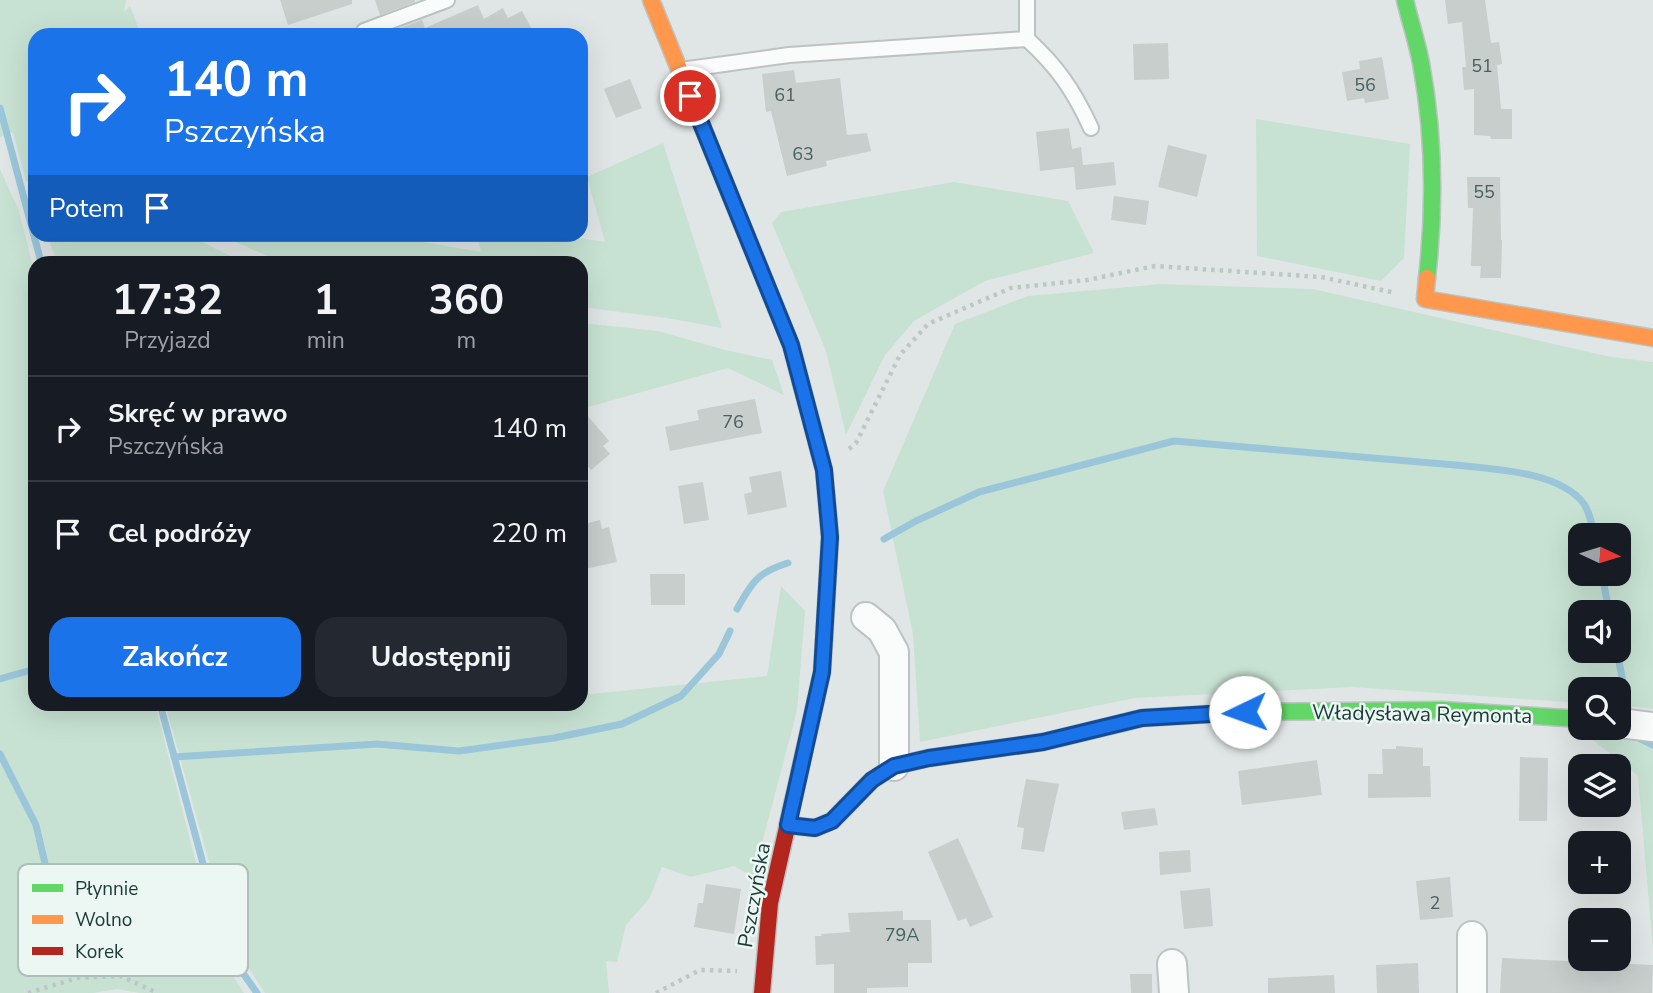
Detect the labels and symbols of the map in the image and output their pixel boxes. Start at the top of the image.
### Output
house number: 51 [1471,54,1493,78]
pin [660,66,720,126]
house number: 56 [1354,73,1376,97]
house number: 61 [774,83,796,107]
house number: 63 [792,142,814,166]
house number: 55 [1473,180,1495,204]
house number: 76 [722,410,744,434]
north arrow [1568,523,1631,586]
position arrow [1208,675,1282,749]
street label: Władysława Reymonta [1312,698,1532,730]
street label: Pszczyńska [731,840,777,950]
legend [18,864,248,976]
text: Płynnie [75,876,138,902]
house number: 2 [1430,891,1440,915]
text: Wolno [75,907,132,933]
house number: 79A [885,923,919,947]
text: Korek [75,939,124,965]

